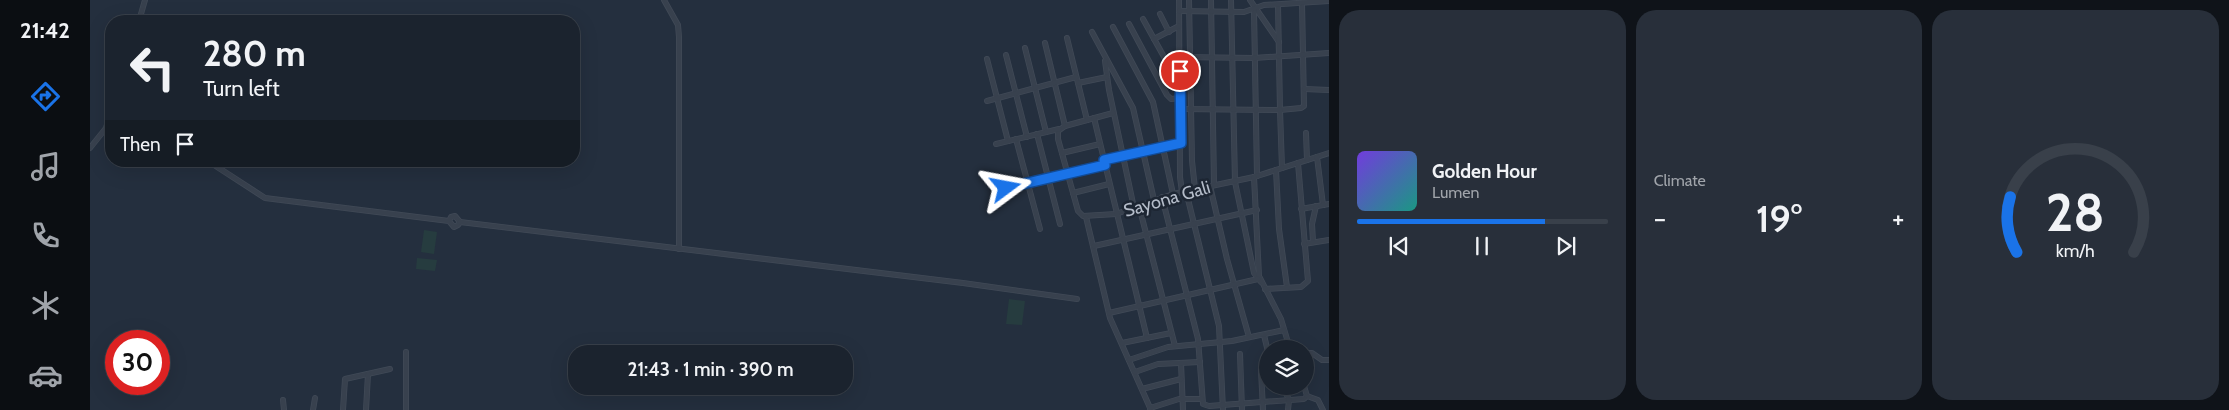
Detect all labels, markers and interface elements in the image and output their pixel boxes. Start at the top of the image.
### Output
text: 21:42 [20,17,70,44]
text: 280 m [203,32,306,75]
icon: left [120,35,185,100]
pin [1159,50,1201,92]
icon: arrive [1166,57,1194,85]
text: Turn left [203,75,280,102]
icon: directions [28,79,63,114]
icon: arrive [171,130,199,158]
text: Then [120,133,161,156]
icon: music [28,149,63,184]
text: Golden Hour [1432,160,1537,183]
position arrow [979,161,1031,213]
text: Climate [1654,171,1706,190]
street label: Sayona Gali [1121,176,1213,222]
text: 28 [2046,181,2105,244]
text: Lumen [1432,183,1479,202]
text: 19° [1756,195,1802,242]
text: − [1654,201,1666,235]
text: + [1892,201,1904,235]
icon: phone [28,218,63,253]
icon: previous [1385,232,1413,260]
icon: pause [1468,232,1496,260]
icon: next [1552,232,1580,260]
text: km/h [2056,240,2095,261]
icon: climate [28,288,63,323]
speed limit sign: 30 [105,330,170,395]
map controls [1259,340,1314,395]
button: layers [1259,340,1314,395]
icon: car [28,358,63,393]
text: 21:43 · 1 min · 390 m [627,358,794,381]

